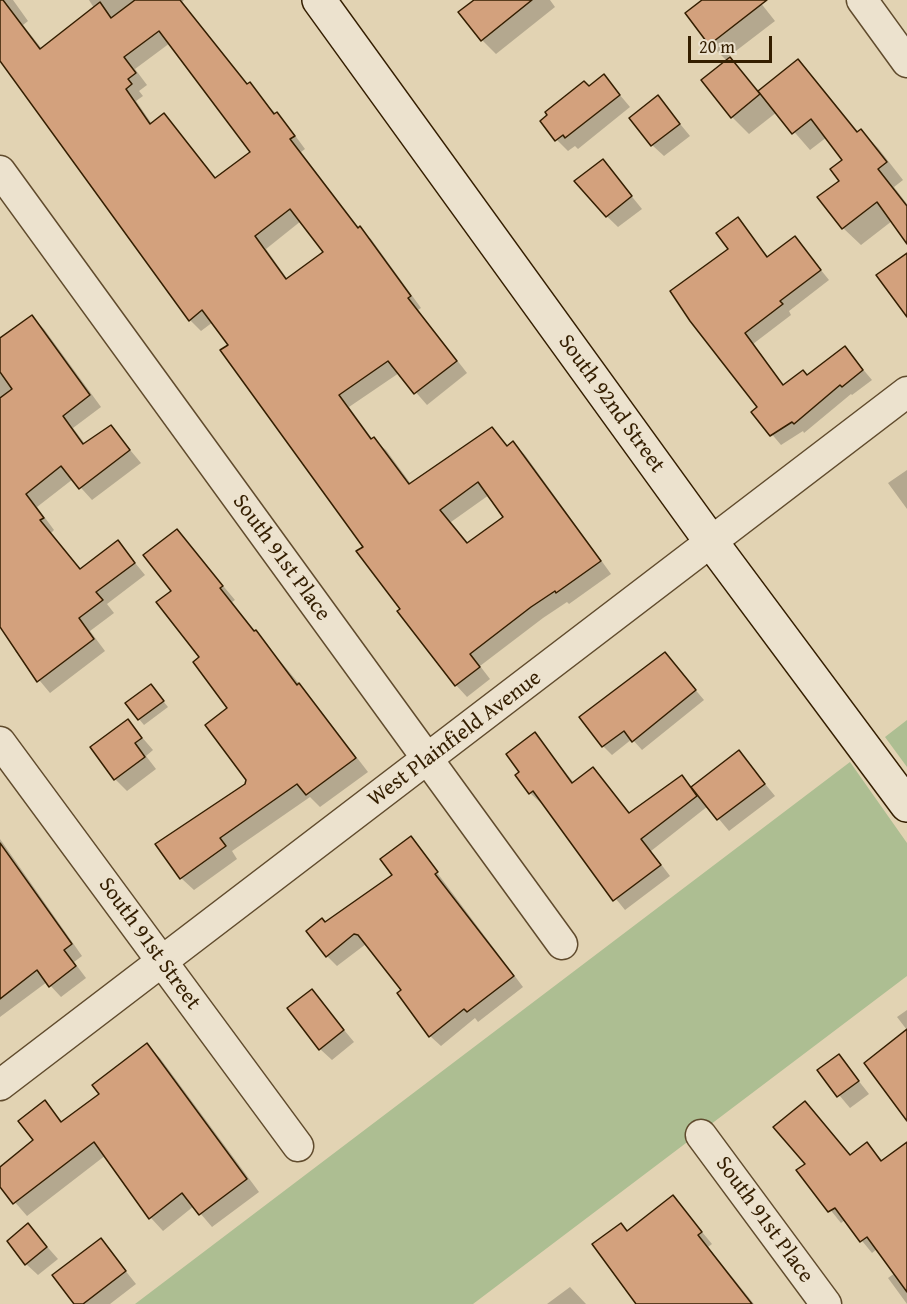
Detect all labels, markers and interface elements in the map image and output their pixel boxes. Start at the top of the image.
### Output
scale bar [691,24,775,62]
text: 20 m [699,33,735,60]
street label: South 92nd Street [552,330,670,478]
street label: South 91st Place [226,490,336,626]
street label: West Plainfield Avenue [363,665,547,813]
street label: South 91st Street [92,873,206,1015]
street label: South 91st Place [709,1152,819,1288]

